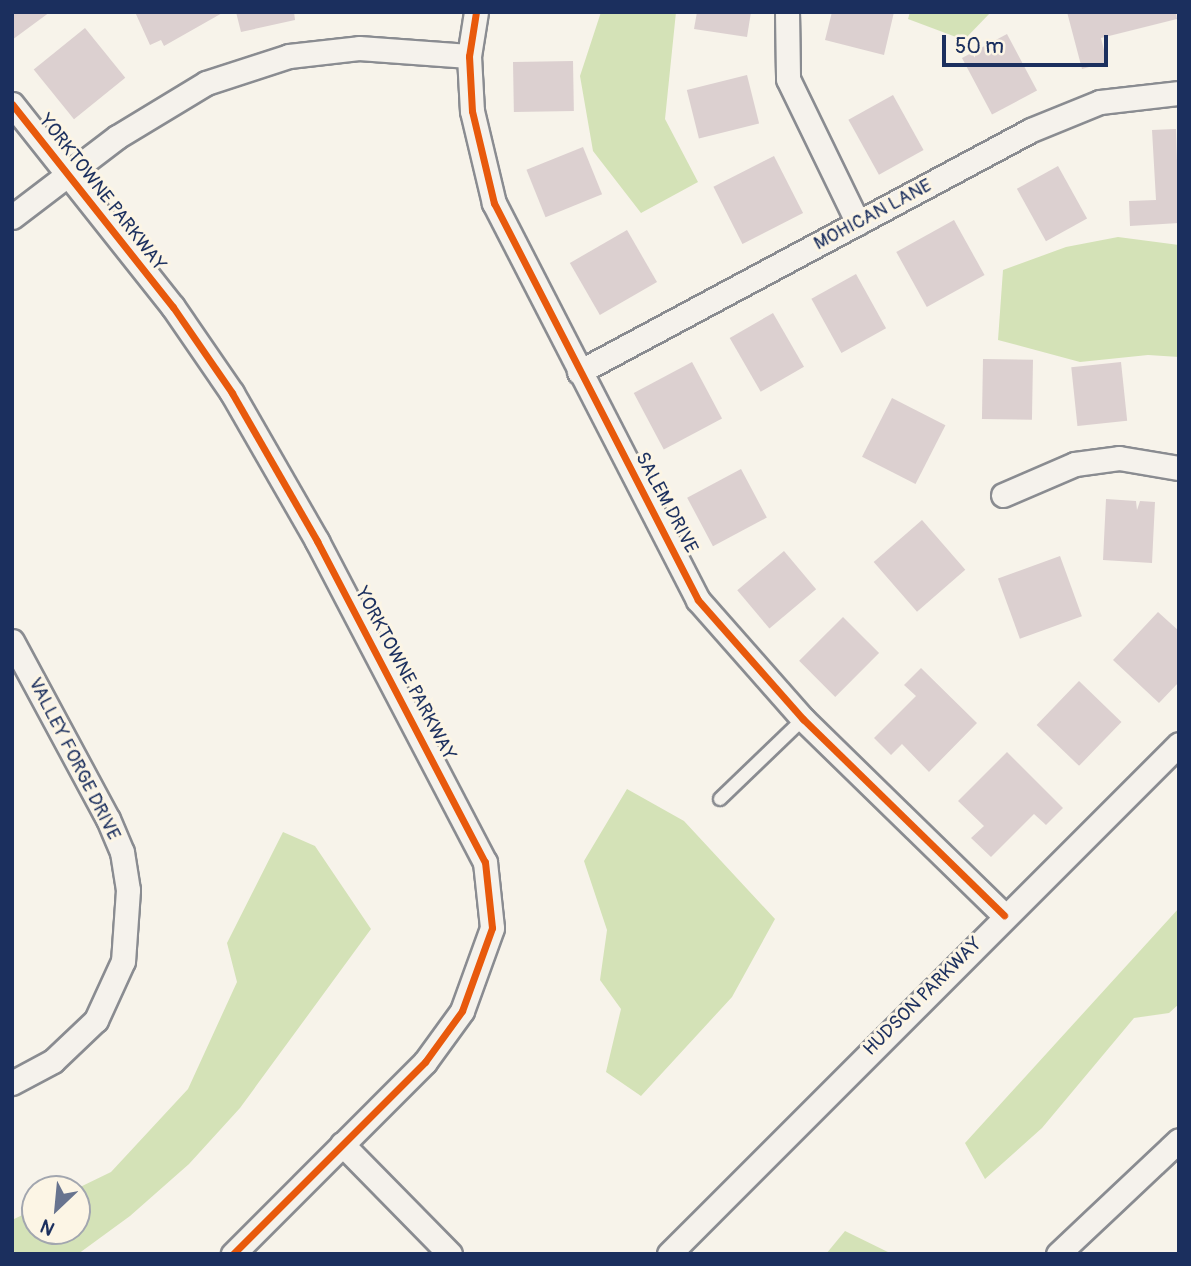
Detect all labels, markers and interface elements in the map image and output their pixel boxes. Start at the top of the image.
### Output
scale bar [946,21,1112,65]
text: 50 m [955,33,1004,60]
street label: YORKTOWNE PARKWAY [34,110,170,276]
street label: MOHICAN LANE [810,174,936,256]
street label: SALEM DRIVE [630,448,702,558]
street label: YORKTOWNE PARKWAY [350,583,460,765]
street label: VALLEY FORGE DRIVE [23,674,125,844]
street label: HUDSON PARKWAY [859,933,987,1061]
north arrow [21,1175,91,1245]
text: N [37,1213,59,1241]

